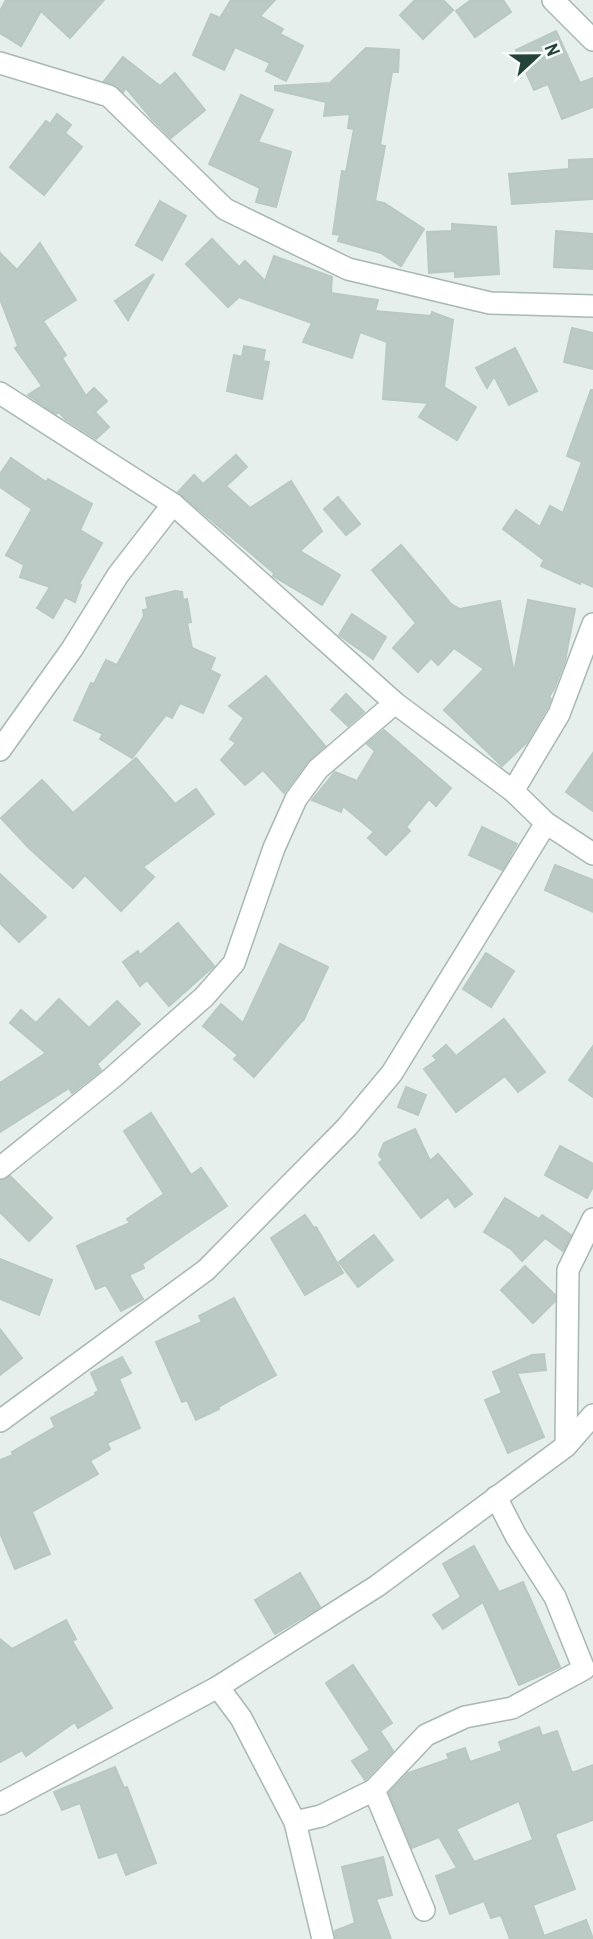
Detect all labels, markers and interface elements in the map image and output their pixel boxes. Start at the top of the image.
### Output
north arrow [502,21,572,91]
text: N [539,40,567,60]

